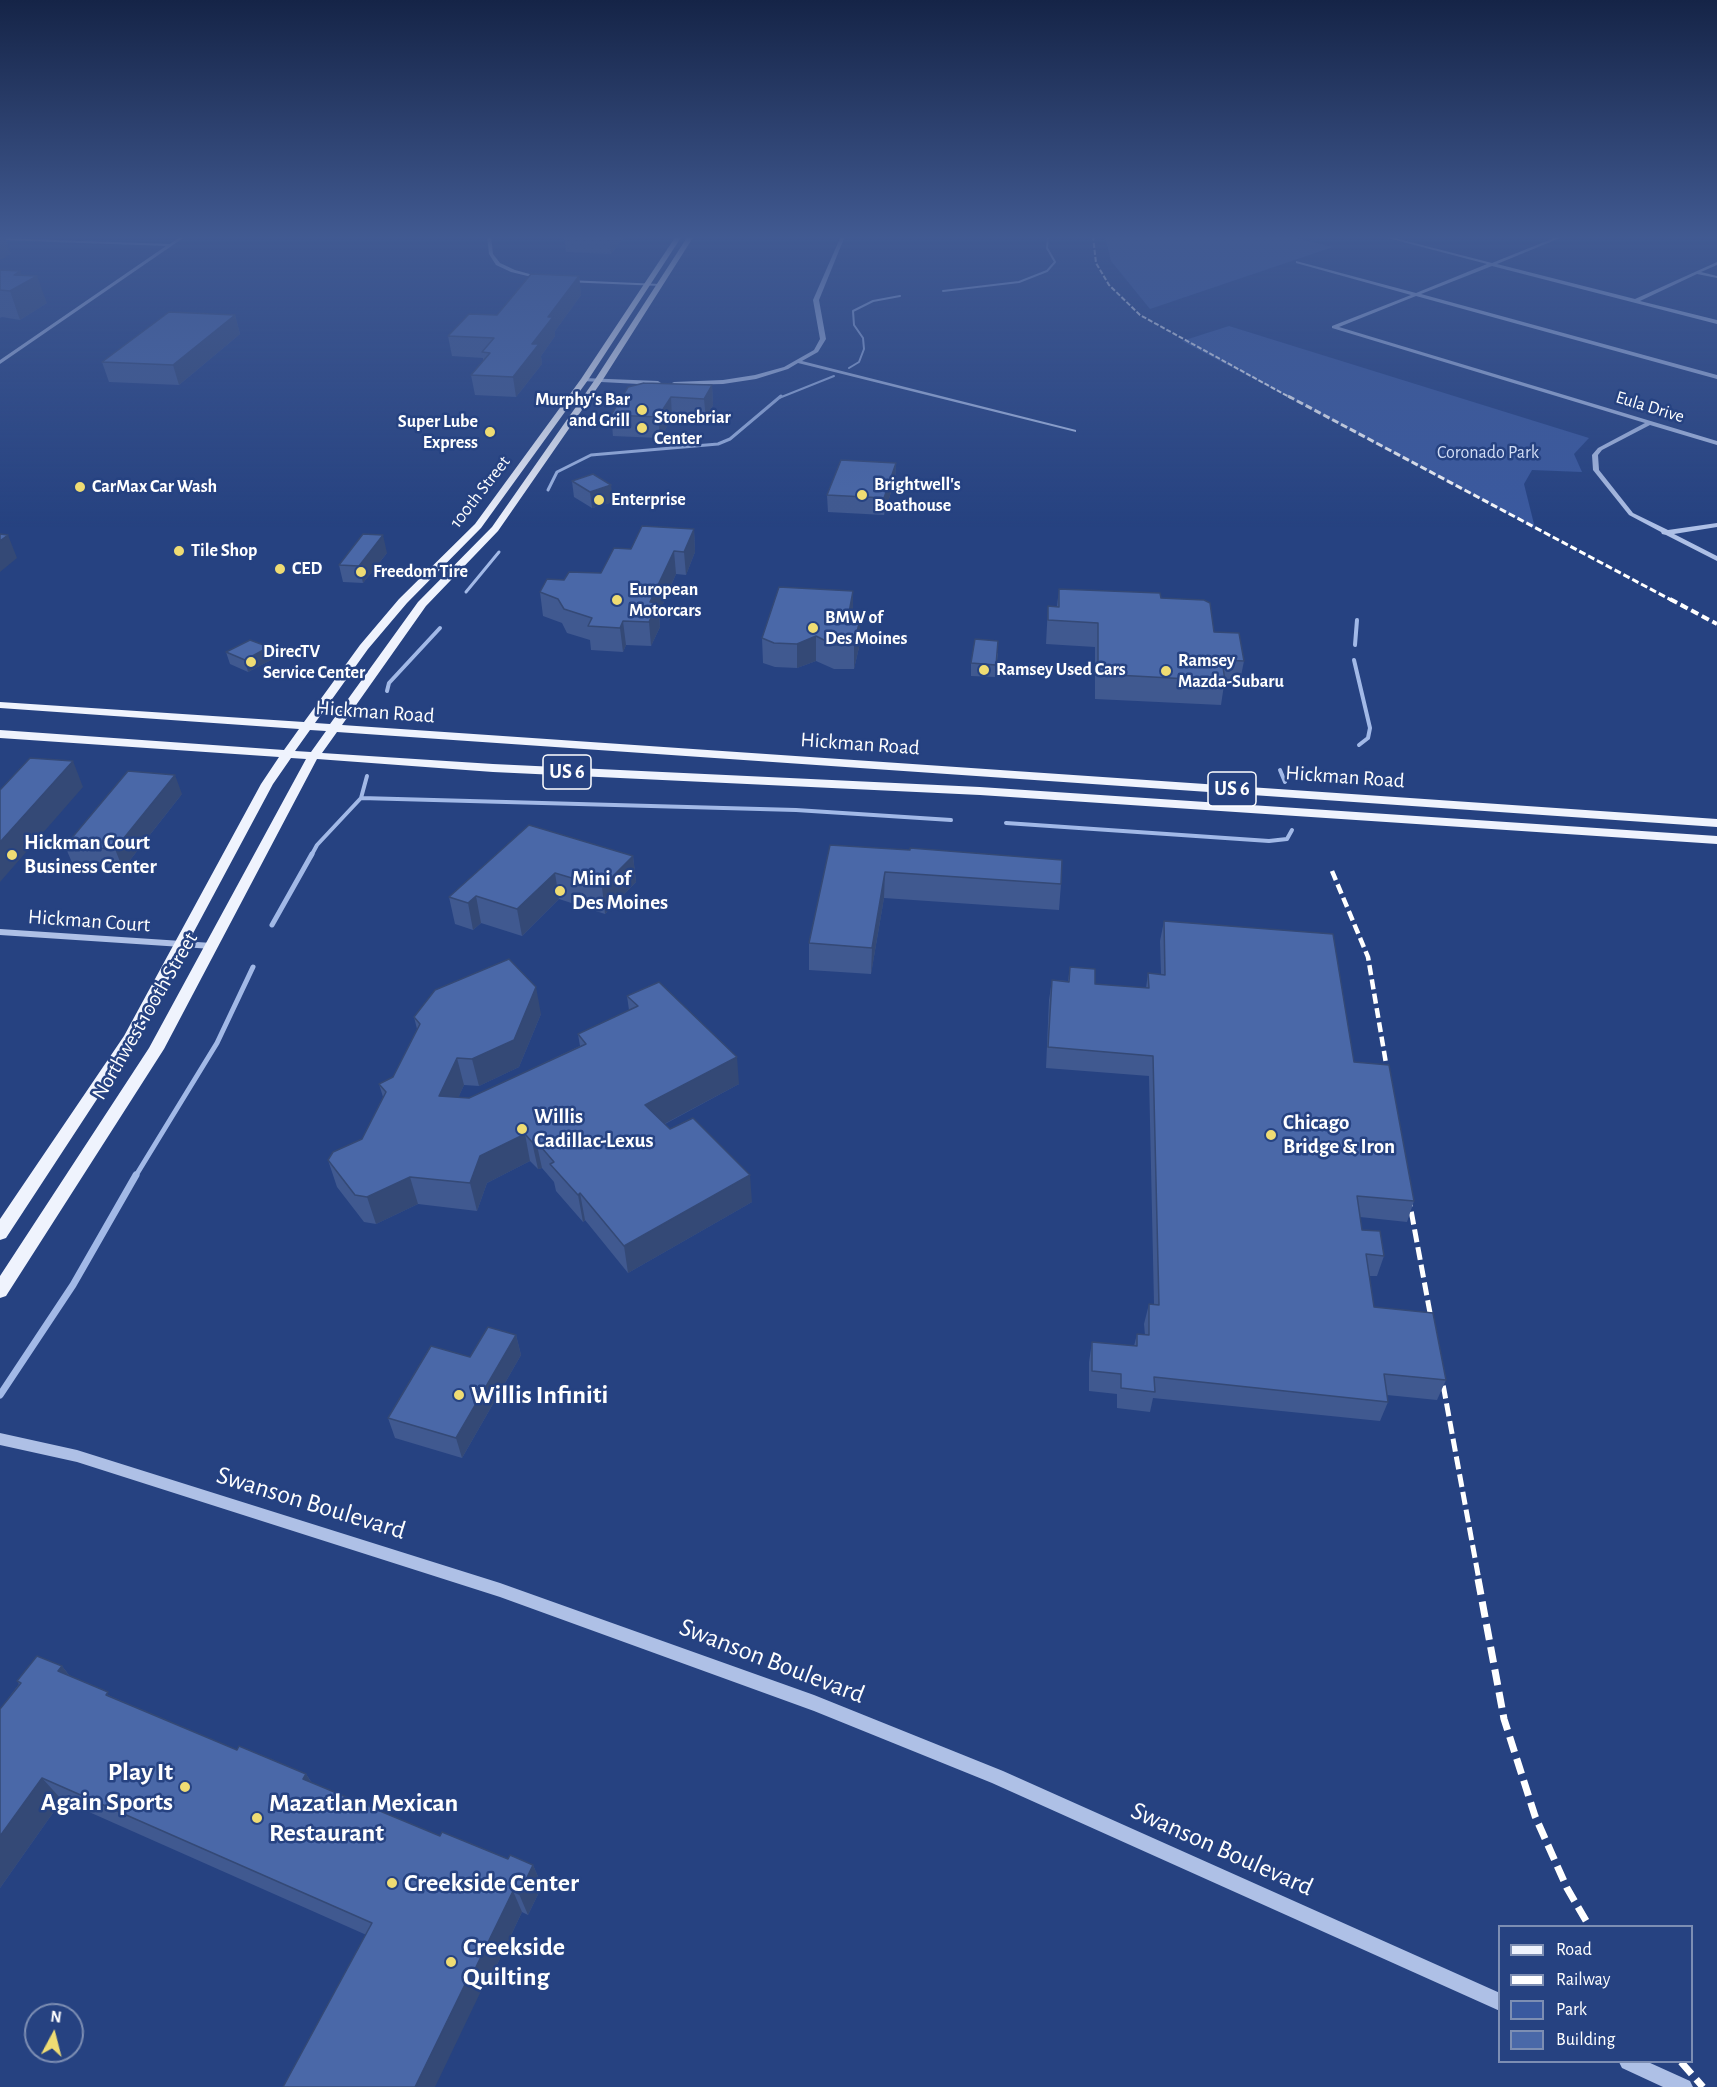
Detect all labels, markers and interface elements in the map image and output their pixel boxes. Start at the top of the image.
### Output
street label: Eula Drive [1613,386,1687,428]
place label: Murphy's Bar and Grill [535,389,630,432]
marker: Murphy's Bar and Grill [635,403,649,417]
place label: Stonebriar Center [654,407,731,450]
place label: Super Lube Express [398,411,478,454]
marker: Stonebriar Center [635,421,649,435]
marker: Super Lube Express [483,425,497,439]
park label: Coronado Park [1437,442,1539,464]
street label: 100th Street [445,452,515,532]
place label: Brightwell's Boathouse [874,474,961,516]
place label: CarMax Car Wash [92,476,217,498]
marker: CarMax Car Wash [73,480,87,494]
marker: Brightwell's Boathouse [855,488,869,502]
place label: Enterprise [611,489,686,511]
marker: Enterprise [592,493,606,507]
place label: Tile Shop [191,540,257,562]
marker: Tile Shop [172,544,186,558]
place label: CED [292,558,322,580]
place label: Freedom Tire [373,561,468,583]
marker: CED [273,562,287,576]
marker: Freedom Tire [354,565,368,579]
place label: European Motorcars [629,579,701,622]
marker: European Motorcars [610,593,624,607]
place label: BMW of Des Moines [825,607,907,650]
marker: BMW of Des Moines [806,621,820,635]
place label: DirecTV Service Center [263,641,365,684]
place label: Ramsey Mazda-Subaru [1178,650,1284,692]
marker: DirecTV Service Center [244,655,258,669]
place label: Ramsey Used Cars [996,659,1126,681]
marker: Ramsey Used Cars [977,663,991,677]
marker: Ramsey Mazda-Subaru [1159,664,1173,678]
street label: Hickman Road [315,695,435,729]
street label: Hickman Road [800,727,920,761]
road number: US 6 [543,755,591,789]
street label: Hickman Road [1285,760,1405,794]
road number: US 6 [1208,772,1256,806]
place label: Hickman Court Business Center [24,830,157,880]
marker: Hickman Court Business Center [5,848,19,862]
place label: Mini of Des Moines [572,866,668,916]
marker: Mini of Des Moines [553,884,567,898]
street label: Hickman Court [27,904,151,938]
street label: Northwest 100th Street [87,928,203,1104]
place label: Willis Cadillac-Lexus [534,1104,654,1154]
place label: Chicago Bridge & Iron [1283,1110,1395,1160]
marker: Willis Cadillac-Lexus [515,1122,529,1136]
marker: Chicago Bridge & Iron [1264,1128,1278,1142]
place label: Willis Infiniti [471,1379,608,1411]
marker: Willis Infiniti [452,1388,466,1402]
street label: Swanson Boulevard [213,1459,409,1547]
street label: Swanson Boulevard [675,1611,869,1711]
place label: Play It Again Sports [41,1756,173,1817]
marker: Play It Again Sports [178,1780,192,1794]
place label: Mazatlan Mexican Restaurant [269,1787,458,1848]
street label: Swanson Boulevard [1126,1795,1318,1903]
marker: Mazatlan Mexican Restaurant [250,1811,264,1825]
place label: Creekside Center [404,1867,579,1899]
marker: Creekside Center [385,1876,399,1890]
legend [1498,1925,1693,2063]
place label: Creekside Quilting [463,1931,565,1992]
text: Road [1556,1941,1592,1959]
marker: Creekside Quilting [444,1955,458,1969]
text: Railway [1556,1971,1610,1989]
text: Park [1556,2001,1587,2019]
north arrow [24,2003,84,2063]
text: N [49,2009,62,2026]
text: Building [1556,2031,1615,2049]

